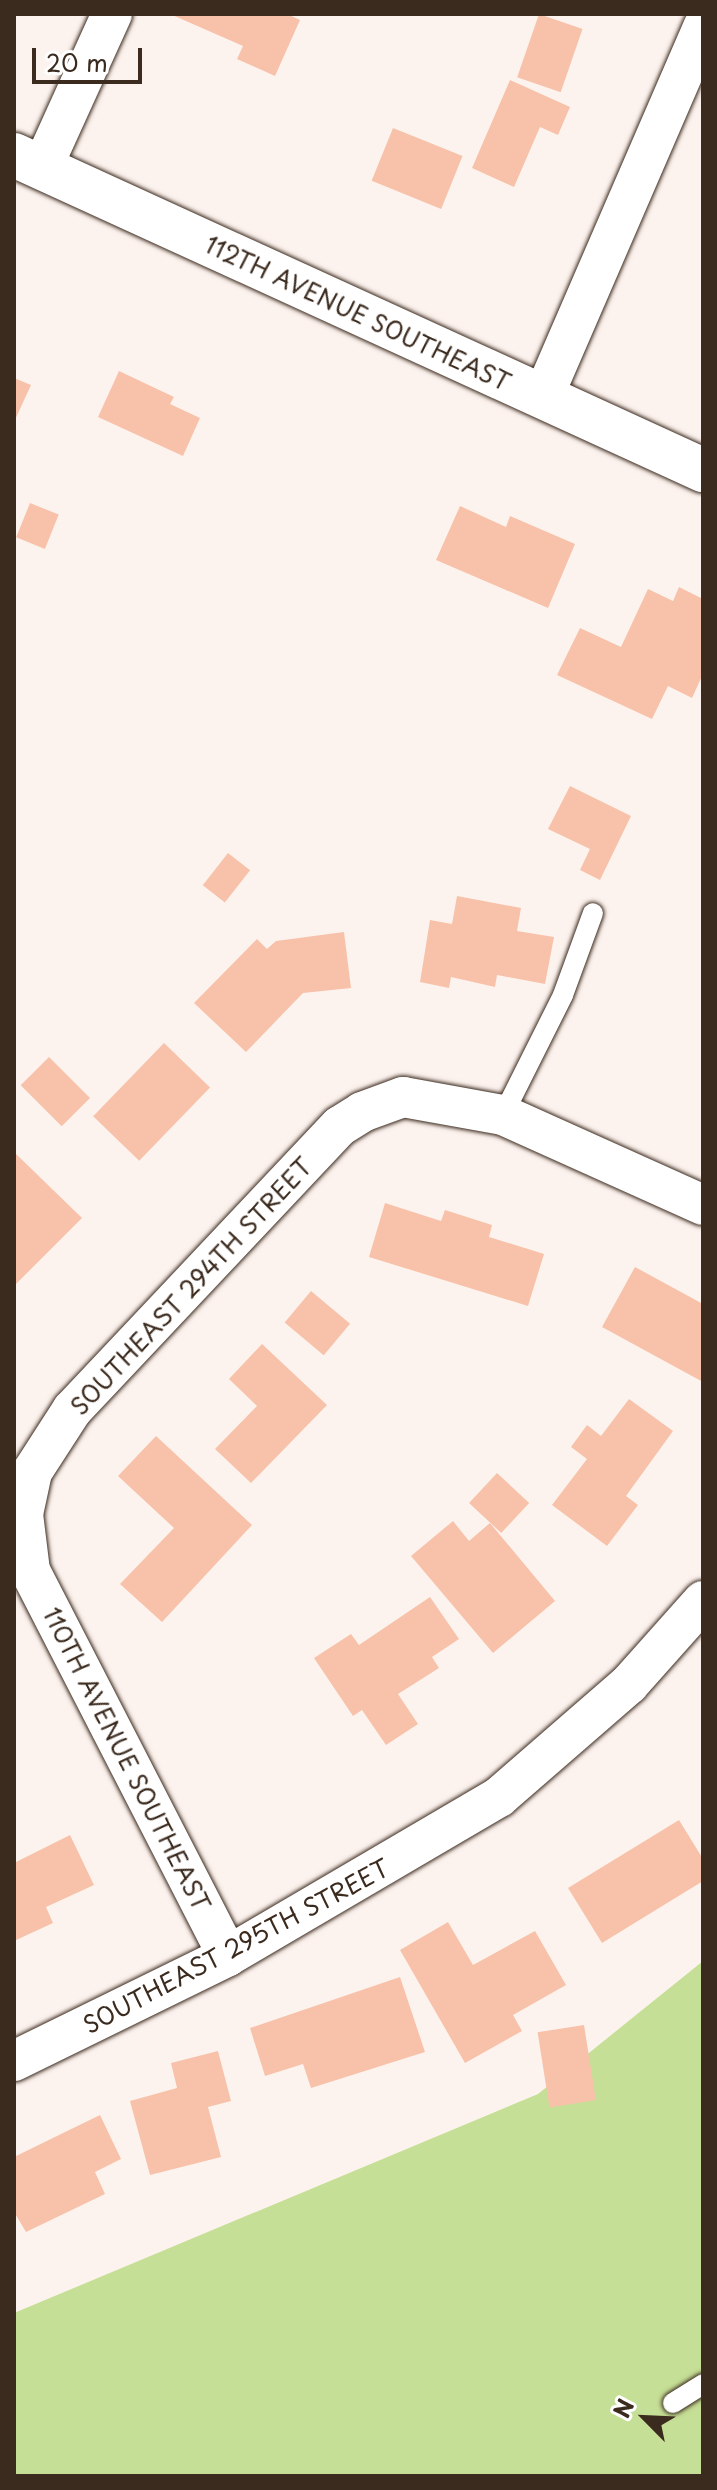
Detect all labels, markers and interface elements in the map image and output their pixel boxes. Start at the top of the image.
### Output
scale bar [36,32,146,82]
text: 20 m [46,44,108,80]
street label: 112TH AVENUE SOUTHEAST [200,229,516,397]
street label: SOUTHEAST 294TH STREET [64,1151,318,1421]
street label: 110TH AVENUE SOUTHEAST [37,1602,217,1916]
street label: SOUTHEAST 295TH STREET [78,1853,394,2039]
north arrow [605,2378,685,2458]
text: N [604,2393,641,2423]

